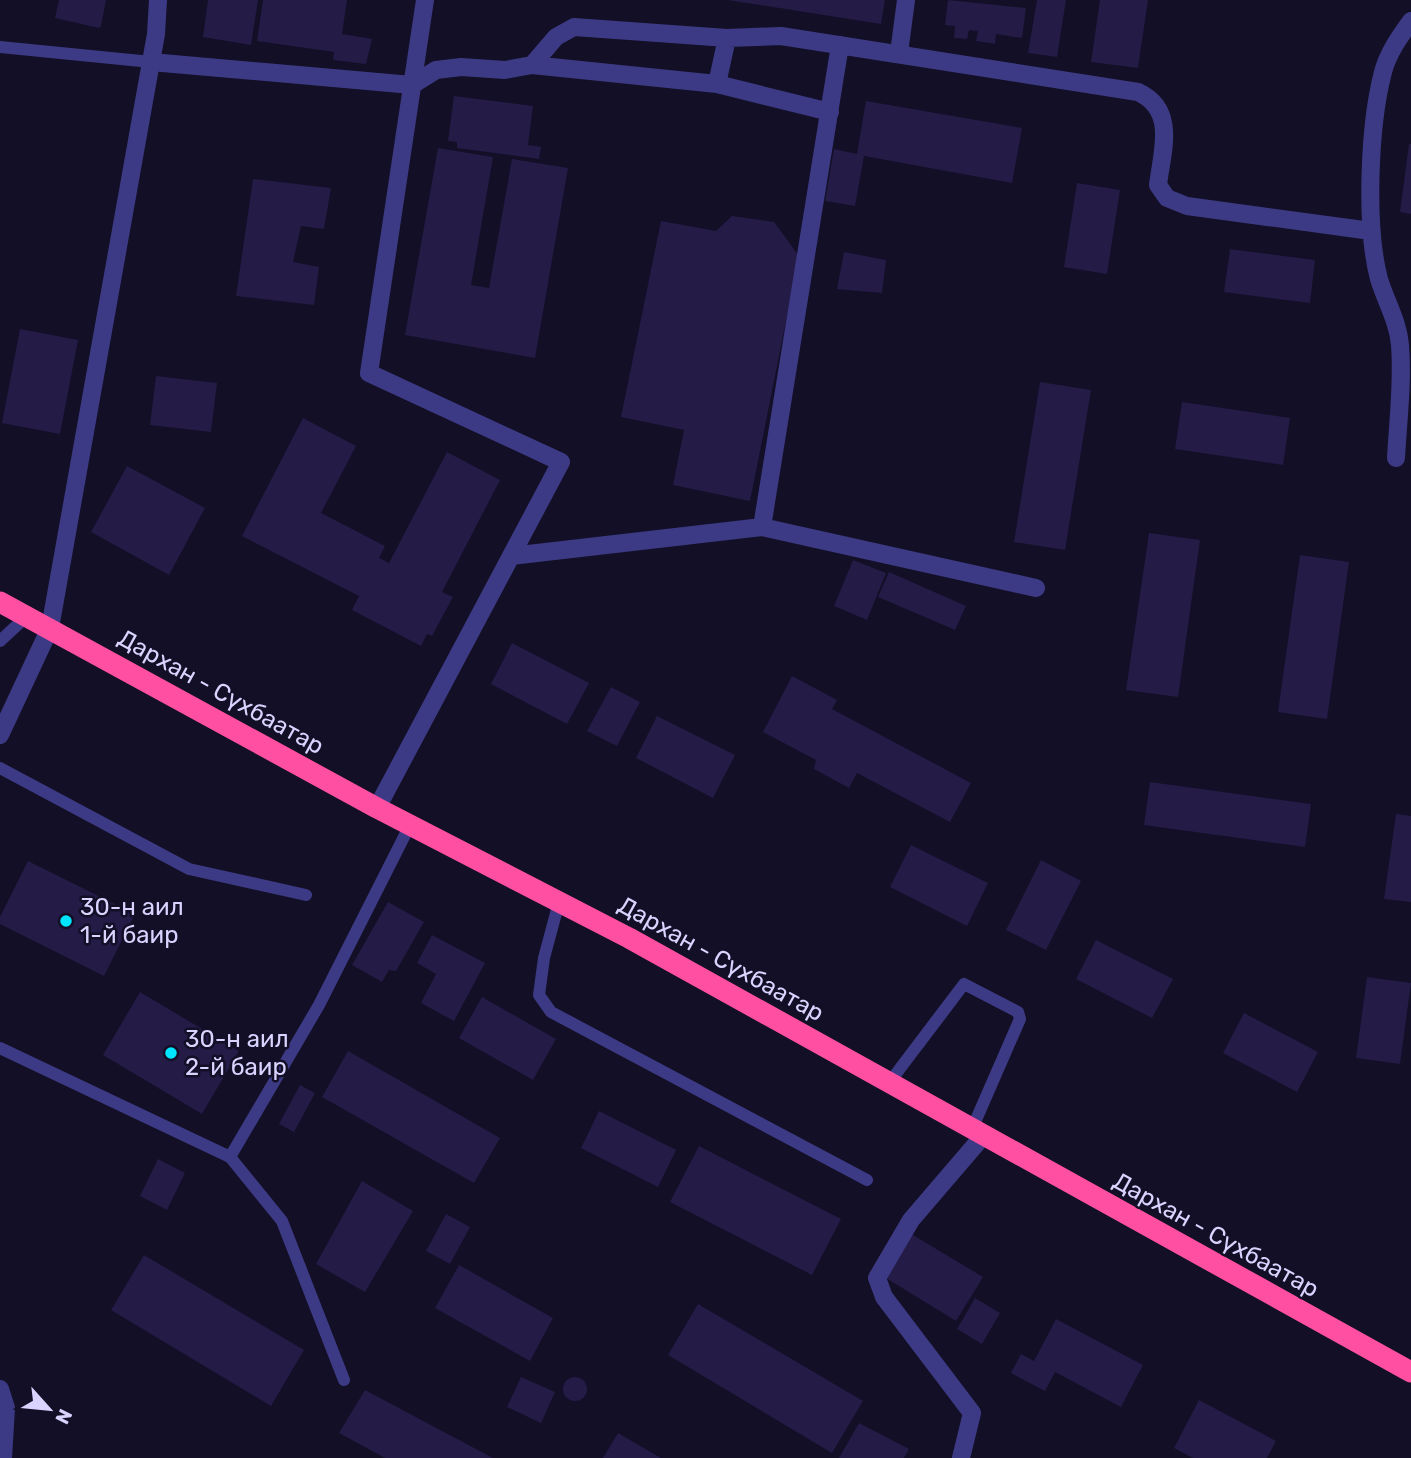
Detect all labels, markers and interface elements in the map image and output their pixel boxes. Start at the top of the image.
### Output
street label: Дархан - Сүхбаатар [113,624,329,760]
street label: Дархан - Сүхбаатар [613,891,829,1027]
place label: 30-н аил 1-й баир [80,893,184,949]
marker: 30-н аил 1-й баир [58,913,74,929]
place label: 30-н аил 2-й баир [185,1025,289,1081]
marker: 30-н аил 2-й баир [163,1045,179,1061]
street label: Дархан - Сүхбаатар [1108,1167,1324,1303]
north arrow [14,1374,84,1444]
text: N [50,1405,77,1428]

